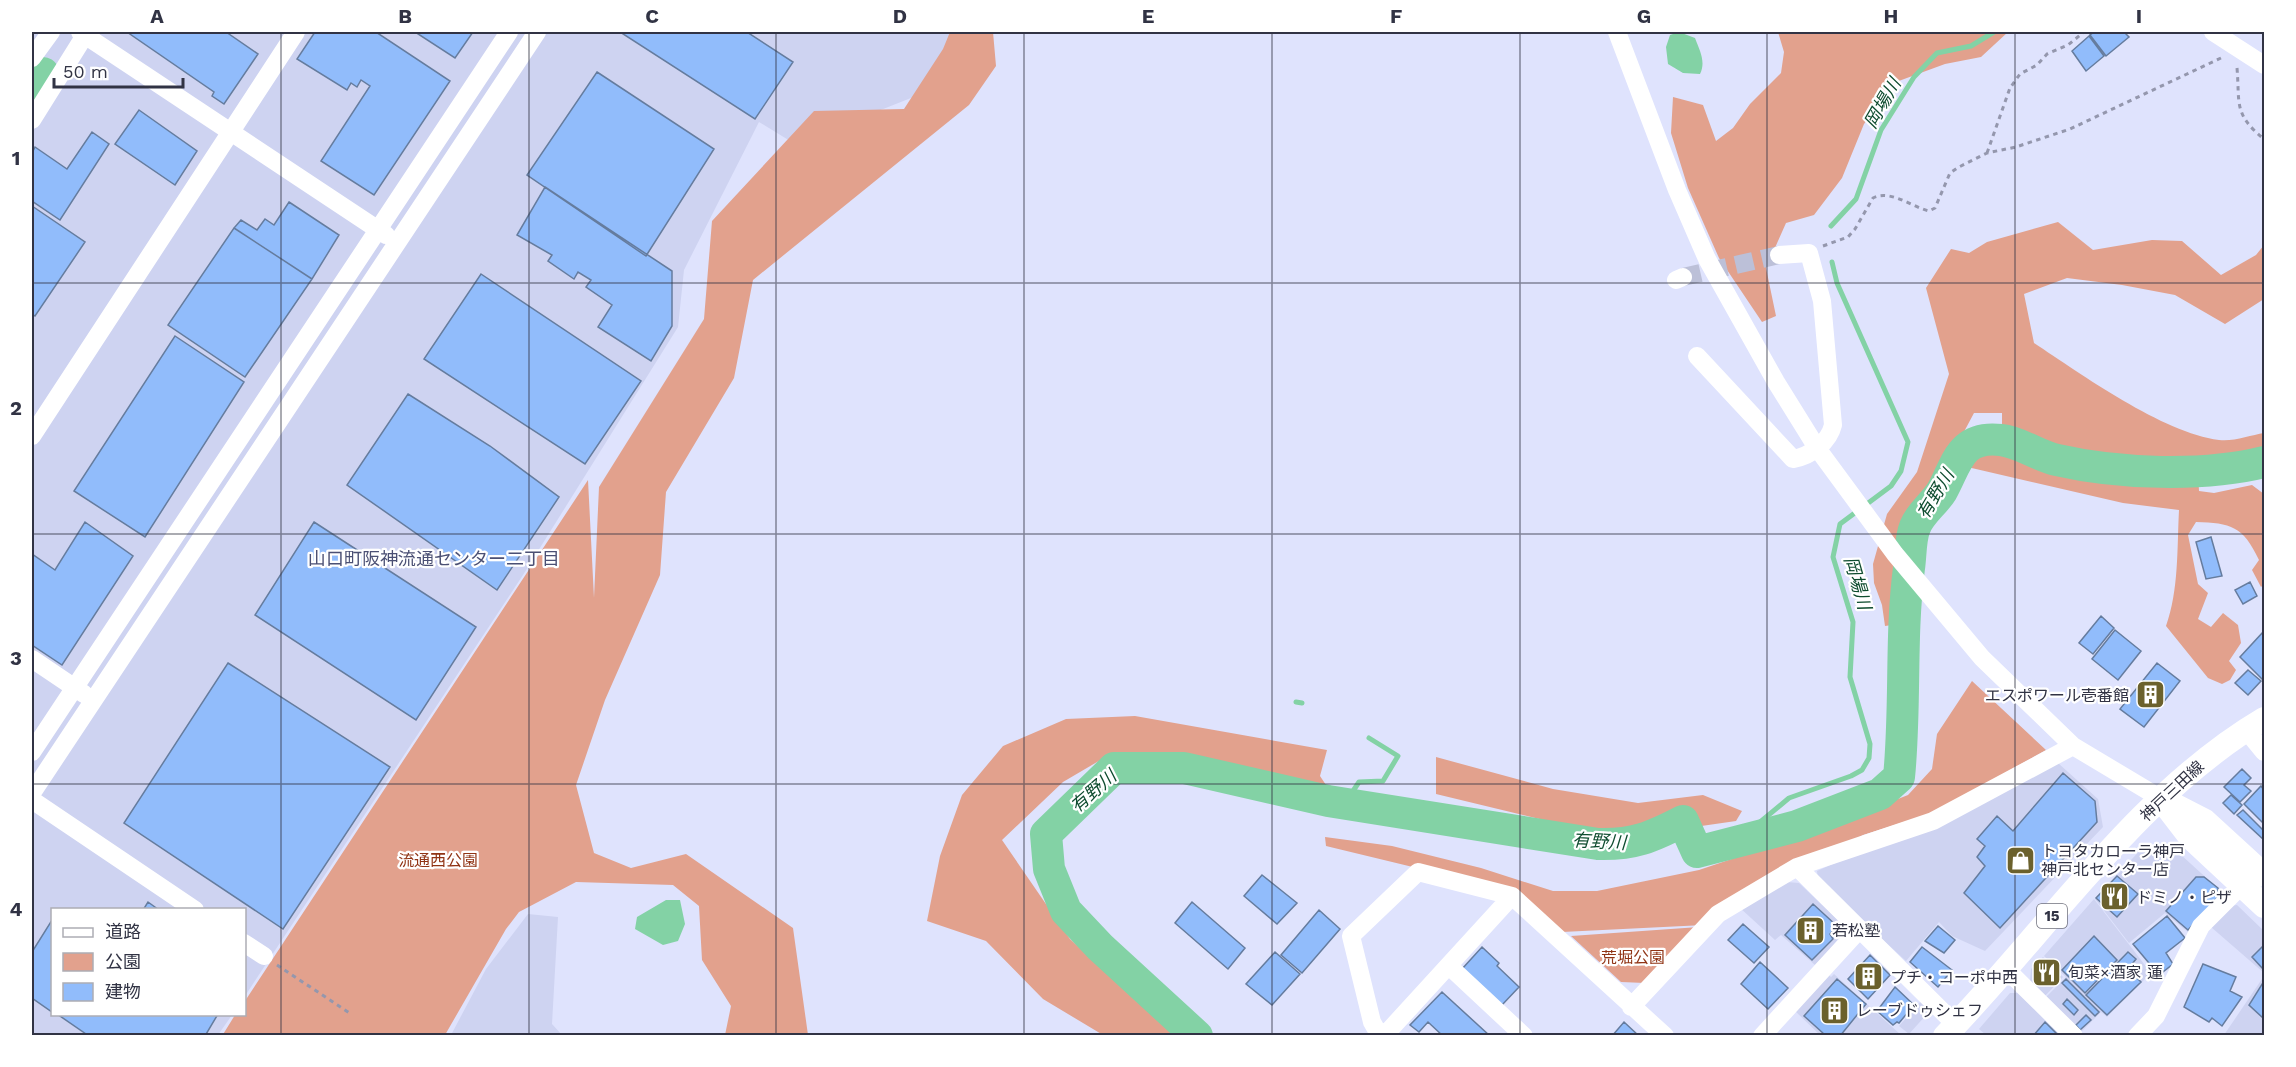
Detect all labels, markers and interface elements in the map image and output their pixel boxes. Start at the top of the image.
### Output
text: A [150,4,164,28]
text: B [398,4,412,28]
text: C [645,4,659,28]
text: D [893,4,907,28]
text: E [1142,4,1154,28]
text: F [1390,4,1402,28]
text: G [1637,4,1651,28]
text: H [1884,4,1898,28]
text: I [2136,4,2142,28]
scale bar [54,51,183,89]
text: 50 m [63,61,108,82]
water label: 岡場川 [1859,73,1906,132]
text: 1 [12,146,20,170]
text: 2 [10,396,22,420]
water label: 有野川 [1912,464,1959,523]
district label: 山口町阪神流通センター二丁目 [308,548,560,569]
water label: 岡場川 [1840,554,1876,614]
text: 3 [10,646,22,670]
building icon: エスポワール壱番館 [2134,679,2166,711]
place label: エスポワール壱番館 [1985,686,2129,705]
street label: 神戸三田線 [2136,757,2208,825]
water label: 有野川 [1066,764,1122,817]
water label: 有野川 [1571,829,1629,853]
place label: トヨタカローラ神戸 神戸北センター店 [2041,842,2185,879]
shop icon: トヨタカローラ神戸 神戸北センター店 [2004,844,2036,876]
park label: 流通西公園 [398,851,478,870]
restaurant icon: ドミノ・ピザ [2099,881,2131,913]
place label: ドミノ・ピザ [2136,888,2232,907]
text: 4 [10,897,23,921]
road number: 15 [2037,904,2067,928]
legend [51,908,246,1016]
building icon: 若松塾 [1795,914,1827,946]
text: 道路 [105,921,141,942]
place label: 若松塾 [1832,921,1880,940]
park label: 荒堀公園 [1601,948,1665,967]
text: 公園 [105,951,141,972]
restaurant icon: 旬菜×酒家 蓮 [2031,956,2063,988]
building icon: プチ・コーポ中西 [1853,961,1885,993]
place label: 旬菜×酒家 蓮 [2068,963,2163,982]
place label: プチ・コーポ中西 [1890,968,2018,987]
text: 建物 [105,981,141,1002]
building icon: レーブドゥシェフ [1819,994,1851,1026]
place label: レーブドゥシェフ [1856,1001,1983,1020]

